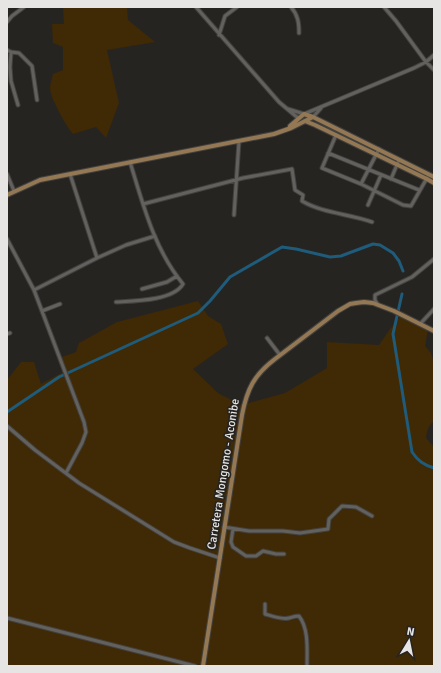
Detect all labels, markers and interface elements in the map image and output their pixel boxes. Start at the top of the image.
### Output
street label: Carretera Mongomo - Aconibe [204,398,243,551]
north arrow [389,621,429,661]
text: N [406,625,416,639]

